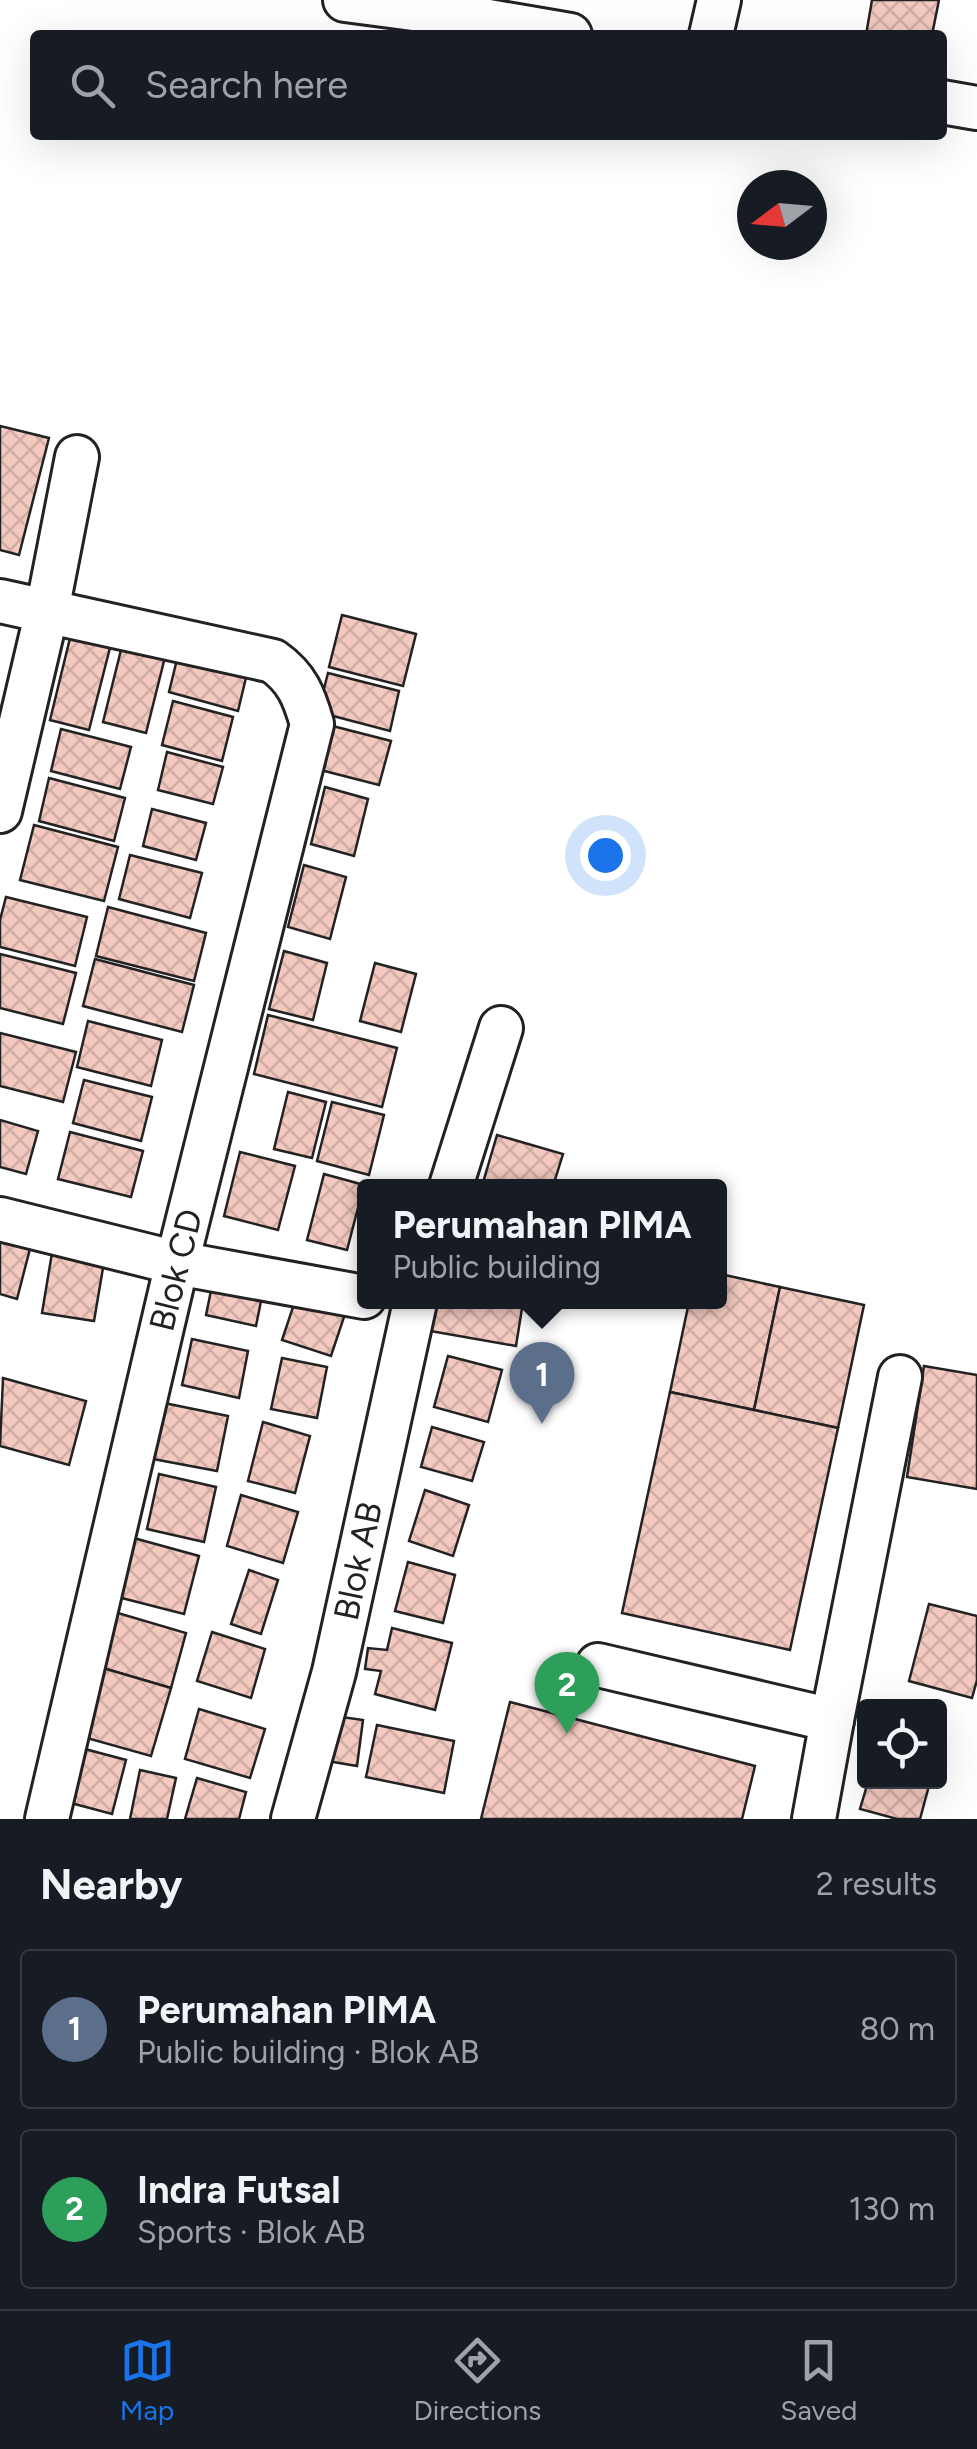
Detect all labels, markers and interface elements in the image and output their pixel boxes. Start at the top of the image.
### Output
search box [30,30,947,140]
icon: search [65,58,120,113]
text: Search here [145,62,348,108]
north arrow [737,170,827,260]
your location [580,830,631,881]
popup [357,1179,727,1309]
text: Perumahan PIMA [392,1202,692,1248]
street label: Blok CD [141,1205,211,1335]
text: Public building [392,1248,601,1286]
pin: 1 [510,1342,574,1424]
street label: Blok AB [325,1498,391,1624]
pin: 2 [534,1652,600,1734]
map controls [857,1699,947,1789]
button: locate [857,1699,947,1789]
text: Nearby [40,1859,182,1910]
text: 2 results [816,1865,937,1903]
text: Perumahan PIMA [137,1987,436,2033]
text: 1 [68,2010,81,2048]
text: 80 m [860,2010,935,2048]
text: Public building · Blok AB [137,2033,479,2071]
text: Indra Futsal [137,2167,341,2213]
text: 2 [65,2190,84,2228]
text: 130 m [849,2190,935,2228]
text: Sports · Blok AB [137,2213,366,2251]
tab: Map [120,2333,175,2427]
tab: Directions [414,2333,541,2427]
tab: Saved [780,2333,857,2427]

